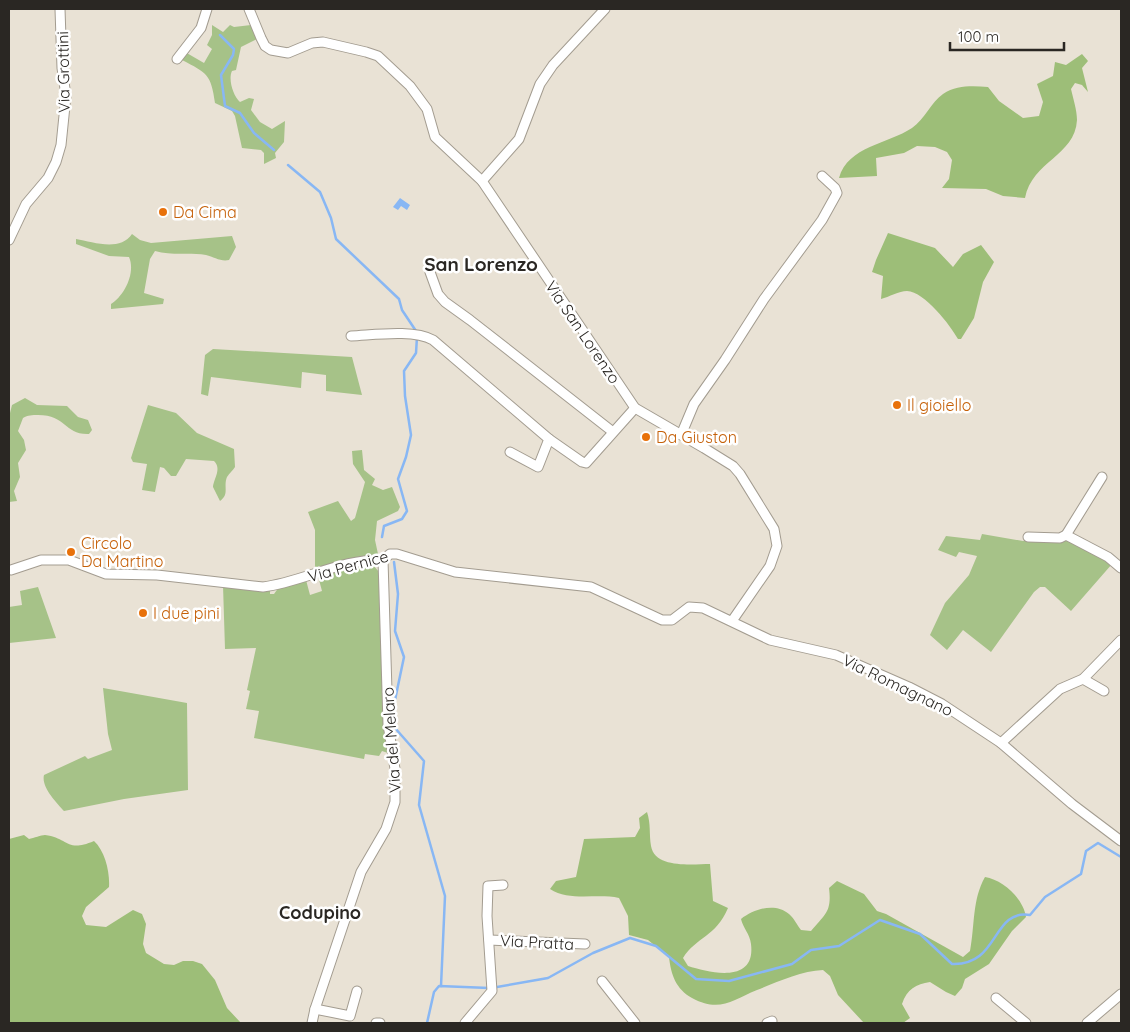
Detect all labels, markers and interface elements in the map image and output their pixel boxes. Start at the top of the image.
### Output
scale bar [950,20,1064,52]
text: 100 m [958,27,999,46]
street label: Via Grottini [52,31,74,113]
place label: Da Cima [173,202,237,222]
marker: Da Cima [157,206,169,218]
district label: San Lorenzo [424,252,538,276]
street label: Via San Lorenzo [541,277,625,387]
place label: Il gioiello [907,395,971,415]
marker: Il gioiello [891,399,903,411]
place label: Da Giuston [656,427,737,447]
marker: Da Giuston [640,431,652,443]
place label: Circolo Da Martino [81,533,163,571]
marker: Circolo Da Martino [65,546,77,558]
street label: Via Pernice [305,546,391,586]
place label: I due pini [153,603,220,623]
marker: I due pini [137,607,149,619]
street label: Via Romagnano [839,650,957,720]
street label: Via del Melaro [377,686,405,794]
district label: Codupino [279,901,361,924]
street label: Via Pratta [500,930,574,954]

